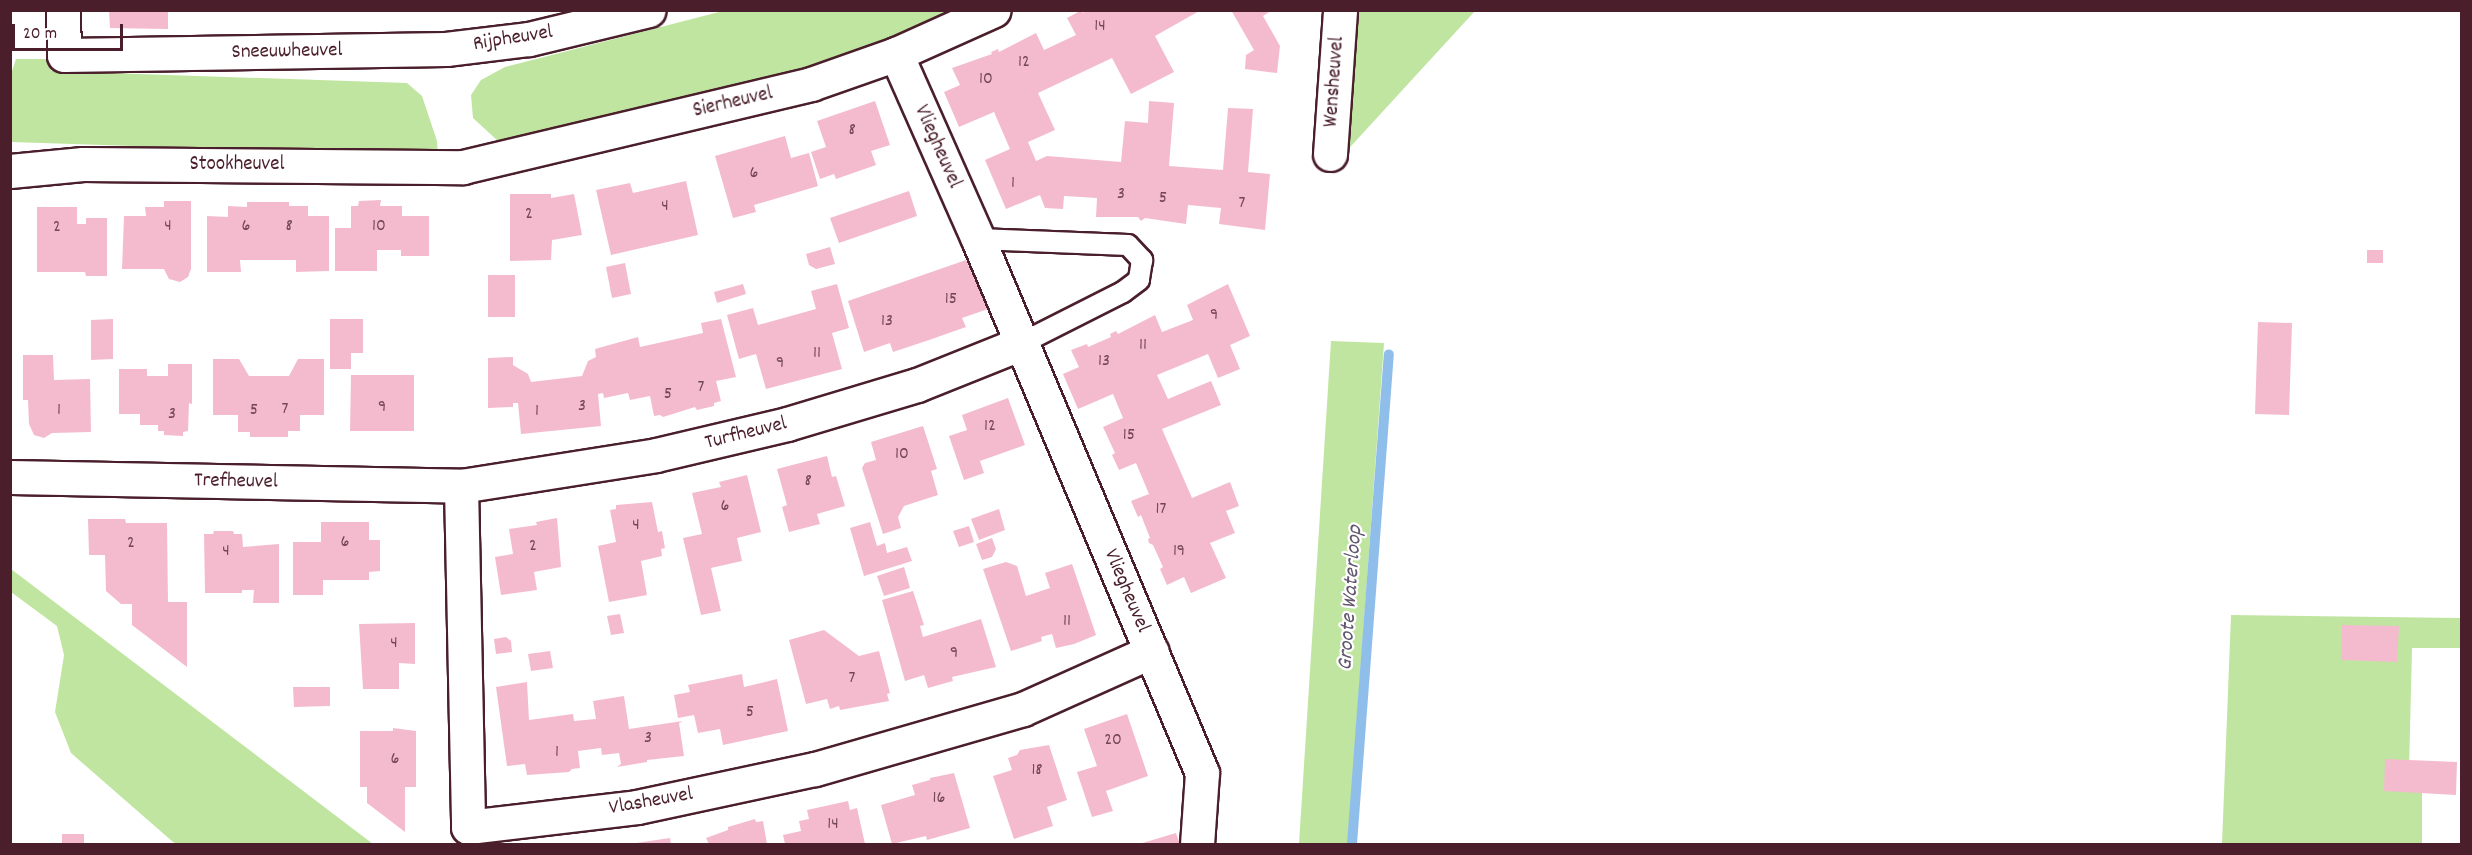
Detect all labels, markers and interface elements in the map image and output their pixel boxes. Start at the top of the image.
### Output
scale bar [15,12,126,50]
house number: 14 [1094,16,1106,38]
street label: Rijpheuvel [471,20,555,58]
text: 20 m [23,22,57,47]
street label: Wensheuvel [1319,36,1351,128]
street label: Sneeuwheuvel [231,38,343,66]
house number: 12 [1018,52,1030,74]
house number: 10 [979,69,993,91]
street label: Sierheuvel [691,82,775,124]
street label: Vliegheuvel [908,102,966,192]
house number: 8 [848,120,856,142]
street label: Stookheuvel [189,152,285,178]
house number: 6 [750,163,758,185]
house number: 1 [1011,173,1015,195]
house number: 3 [1117,184,1125,206]
house number: 5 [1159,188,1167,210]
house number: 7 [1239,193,1245,215]
house number: 4 [661,196,669,218]
house number: 2 [525,204,533,226]
house number: 4 [164,216,172,238]
house number: 6 [242,216,250,238]
house number: 8 [285,216,293,238]
house number: 10 [372,216,386,238]
house number: 2 [53,217,61,239]
house number: 15 [945,289,957,311]
house number: 9 [1210,305,1218,327]
house number: 13 [881,311,893,333]
house number: 11 [1139,335,1147,357]
house number: 11 [813,343,821,365]
house number: 13 [1098,351,1110,373]
house number: 9 [776,353,784,375]
house number: 7 [698,377,704,399]
house number: 5 [664,384,672,406]
house number: 3 [578,396,586,418]
house number: 9 [378,397,386,419]
house number: 7 [282,399,288,421]
house number: 1 [57,400,61,422]
house number: 5 [250,400,258,422]
house number: 1 [535,401,539,423]
house number: 3 [168,404,176,426]
street label: Turfheuvel [702,412,790,456]
house number: 12 [984,416,996,438]
house number: 15 [1123,425,1135,447]
house number: 10 [895,444,909,466]
street label: Trefheuvel [194,469,278,495]
house number: 8 [804,471,812,493]
house number: 6 [721,496,729,518]
house number: 17 [1156,499,1166,521]
house number: 4 [632,515,640,537]
water label: Groote Waterloop [1333,524,1369,672]
house number: 6 [341,532,349,554]
house number: 2 [127,533,135,555]
house number: 2 [529,536,537,558]
house number: 4 [222,541,230,563]
house number: 19 [1173,541,1185,563]
street label: Vliegheuvel [1097,545,1155,637]
house number: 11 [1063,611,1071,633]
house number: 4 [390,633,398,655]
house number: 9 [950,643,958,665]
house number: 7 [849,668,855,690]
house number: 5 [746,702,754,724]
house number: 3 [644,728,652,750]
house number: 20 [1104,730,1122,752]
house number: 1 [555,742,559,764]
house number: 6 [391,749,399,771]
house number: 18 [1031,760,1043,782]
street label: Vlasheuvel [607,782,695,822]
house number: 16 [933,788,945,810]
house number: 14 [827,814,839,836]

